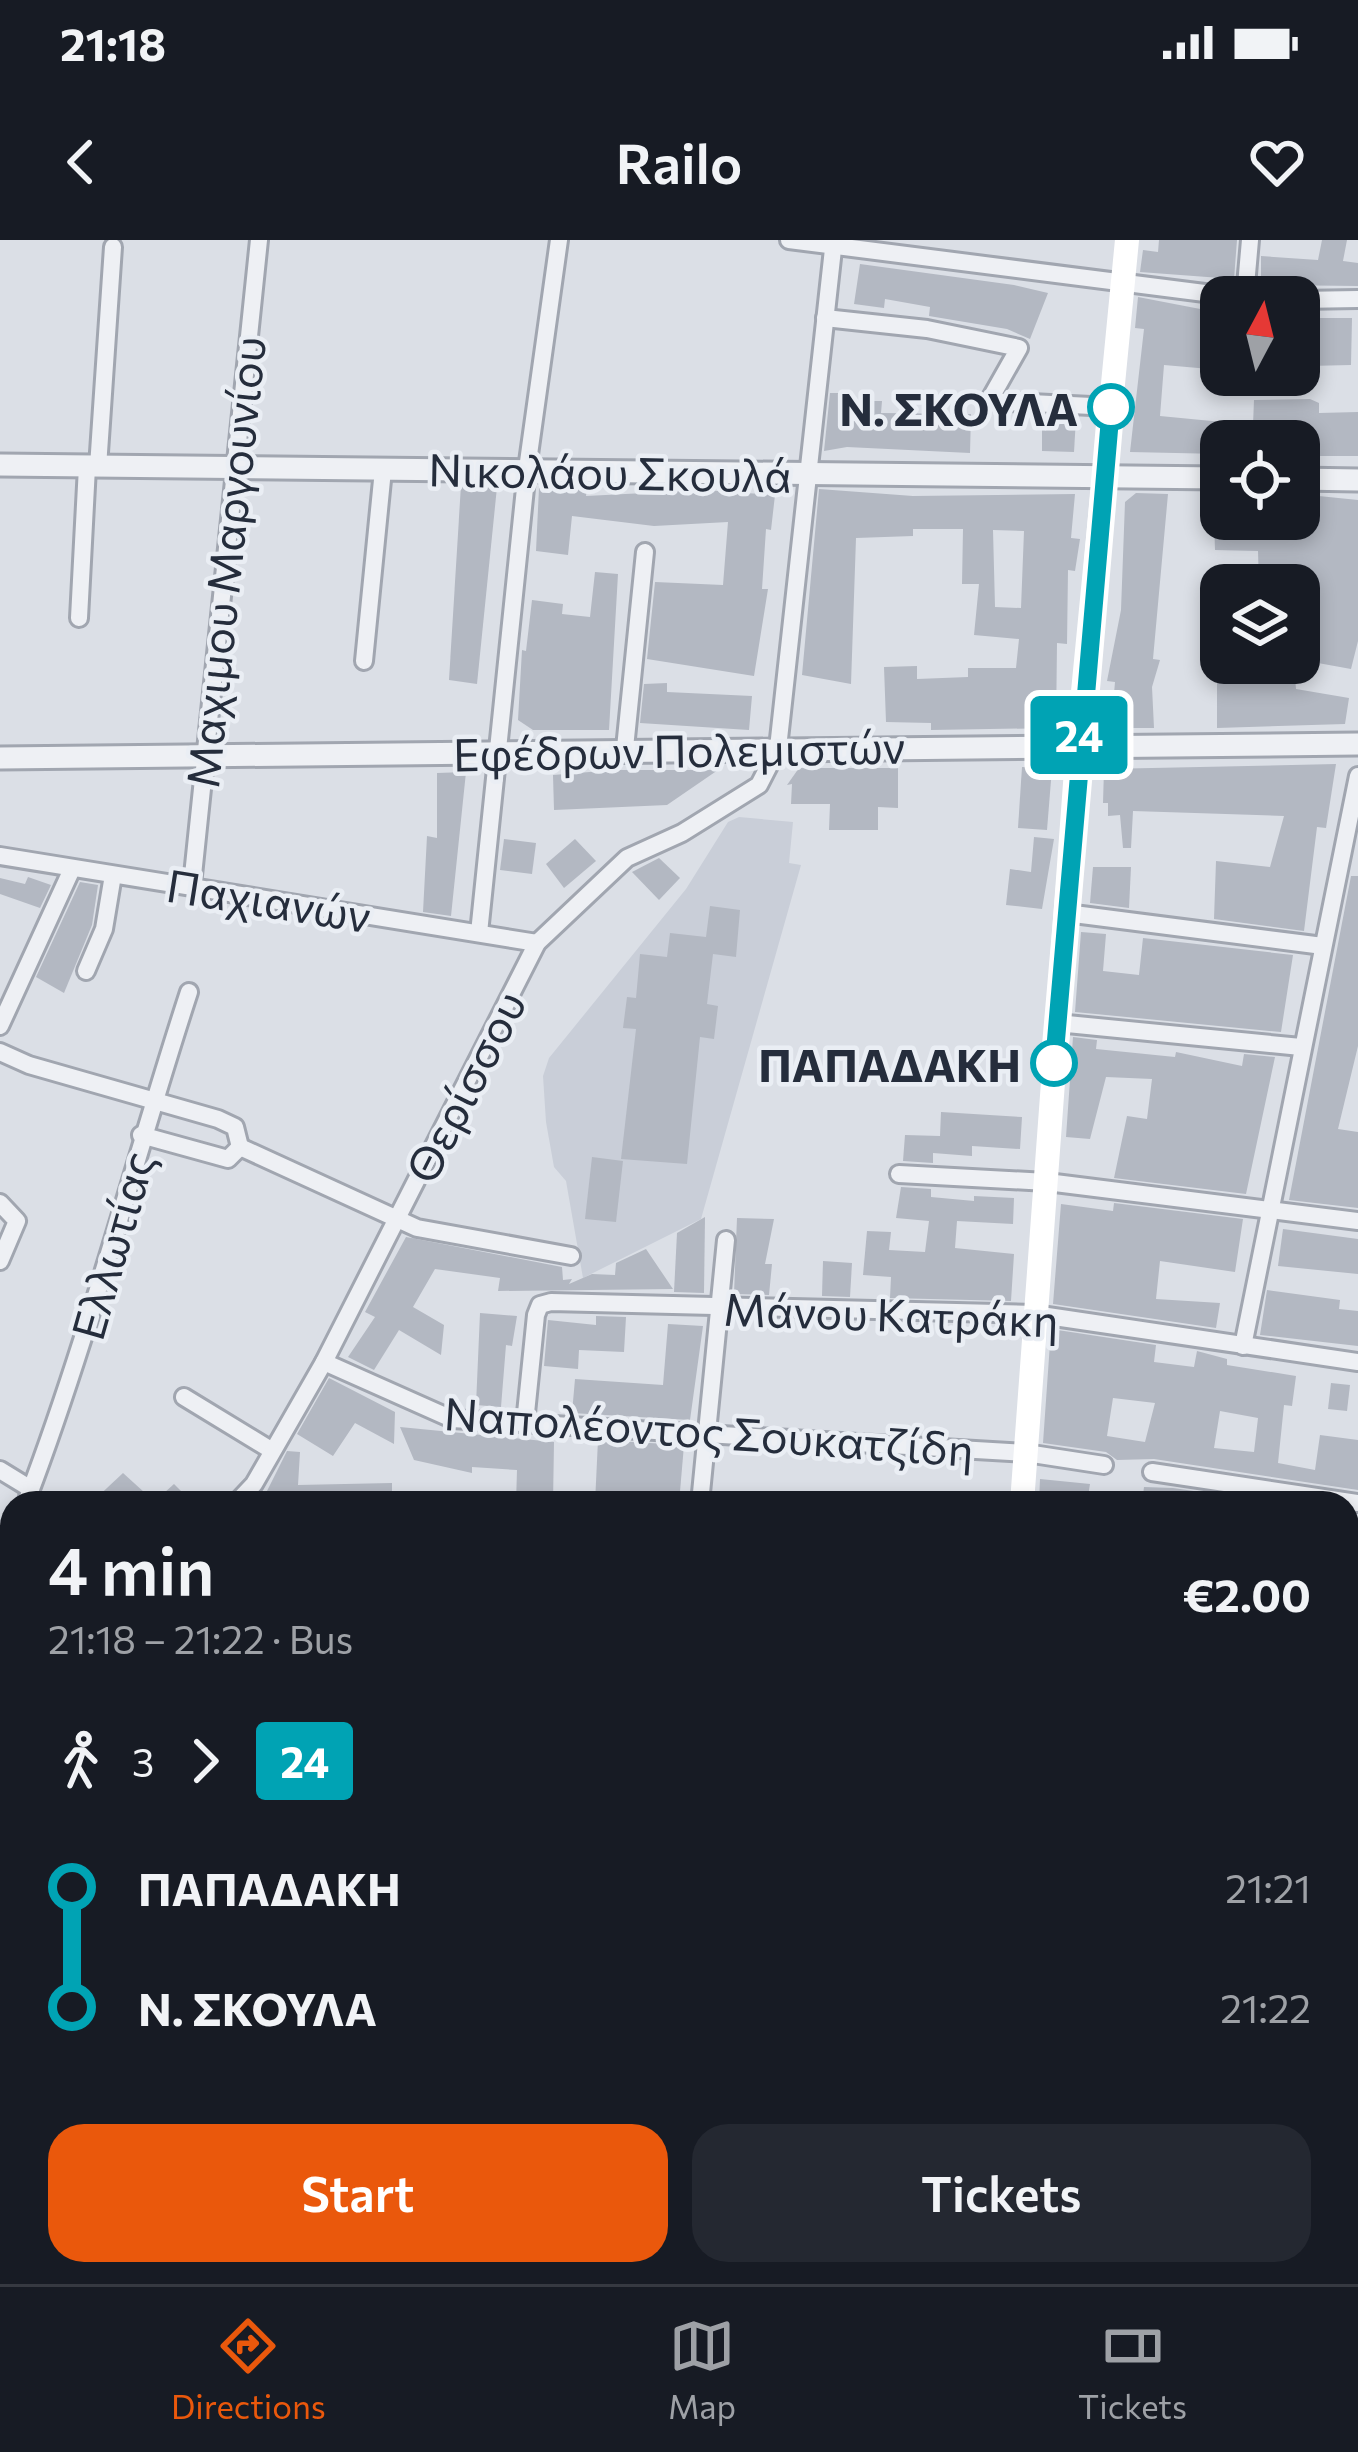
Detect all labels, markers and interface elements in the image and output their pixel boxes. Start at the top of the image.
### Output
text: 21:18 [60,15,166,70]
icon: back [48,129,114,195]
text: Railo [616,129,742,195]
icon: heart [1244,129,1310,195]
north arrow [1200,276,1320,396]
map controls [1200,276,1320,684]
street label: Μαχιμου Mαργουνίου [173,334,275,790]
place label: Ν. ΣΚΟΥΛΑ [839,380,1078,435]
marker: Ν. ΣΚΟΥΛΑ [1089,385,1133,429]
button: locate [1200,420,1320,540]
street label: Νικολάου Σκουλά [428,440,792,502]
button: layers [1200,564,1320,684]
line badge: 24 [1025,696,1133,774]
text: 24 [1054,709,1104,761]
street label: Εφέδρων Πολεμιστών [452,718,906,780]
street label: Παχιανών [163,856,375,942]
street label: Θερίσσου [392,981,536,1191]
place label: ΠΑΠΑΔΑΚΗ [758,1036,1021,1091]
marker: ΠΑΠΑΔΑΚΗ [1032,1041,1076,1085]
street label: Ελλωτίας [58,1145,164,1345]
street label: Μάνου Κατράκη [722,1280,1060,1346]
street label: Ναπολέοντος Σουκατζίδη [442,1384,976,1476]
text: 4 min [48,1528,214,1609]
text: €2.00 [1183,1566,1311,1621]
text: 21:18 – 21:22 · Bus [48,1614,353,1662]
icon: walk [48,1728,114,1794]
icon: forward [172,1728,238,1794]
text: 24 [280,1735,329,1787]
text: 3 [132,1737,154,1785]
text: ΠΑΠΑΔΑΚΗ [138,1860,401,1915]
text: 21:21 [1225,1863,1311,1911]
text: Ν. ΣΚΟΥΛΑ [138,1980,377,2035]
text: 21:22 [1220,1983,1311,2031]
button: Start [48,2124,668,2262]
button: Tickets [692,2124,1311,2262]
tab: Directions [171,2313,326,2426]
tab: Map [668,2313,736,2426]
tab: Tickets [1078,2313,1187,2426]

